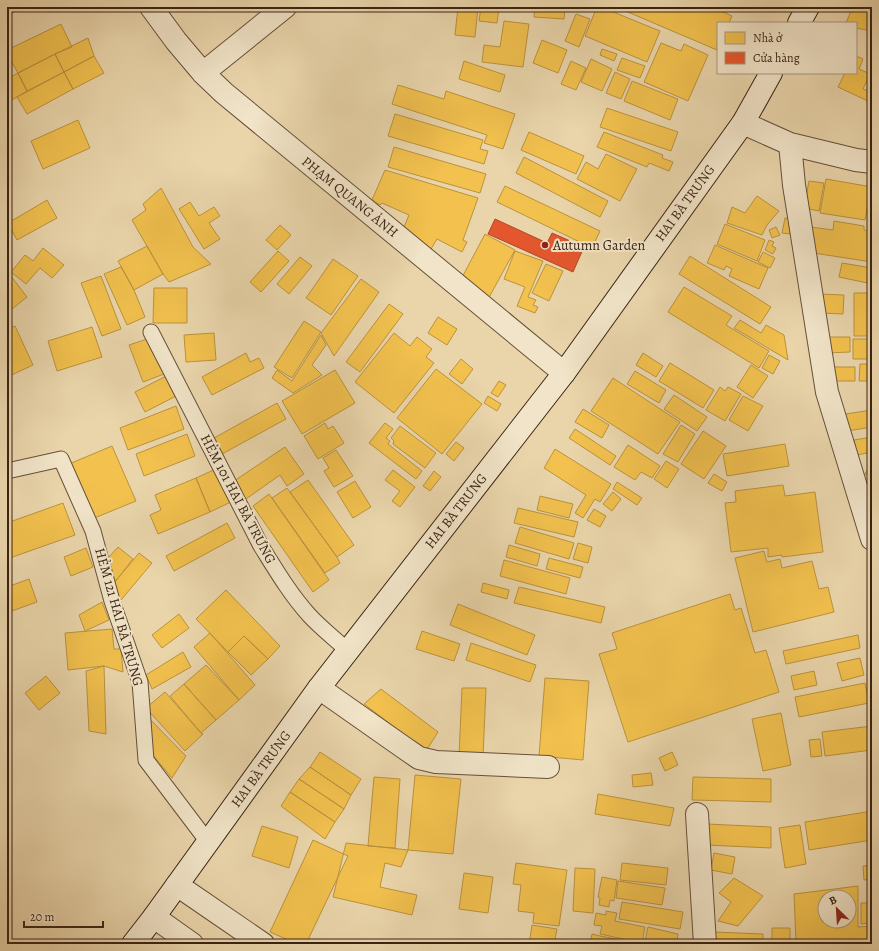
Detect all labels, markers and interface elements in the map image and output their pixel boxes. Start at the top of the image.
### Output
legend [717,22,857,74]
text: Nhà ở [753,30,783,46]
text: Cửa hàng [753,50,800,66]
street label: PHẠM QUANG ẢNH [298,152,402,242]
street label: HAI BÀ TRƯNG [651,161,719,245]
place label: Autumn Garden [552,236,645,255]
marker: Autumn Garden [540,240,550,250]
street label: HẺM 101 HAI BÀ TRƯNG [196,431,280,567]
street label: HAI BÀ TRƯNG [421,469,491,553]
street label: HẺM 121 HAI BÀ TRƯNG [90,546,148,688]
street label: HAI BÀ TRƯNG [227,727,295,811]
north arrow [817,889,857,929]
text: B [827,892,839,909]
scale bar [24,903,103,929]
text: 20 m [30,909,54,925]

